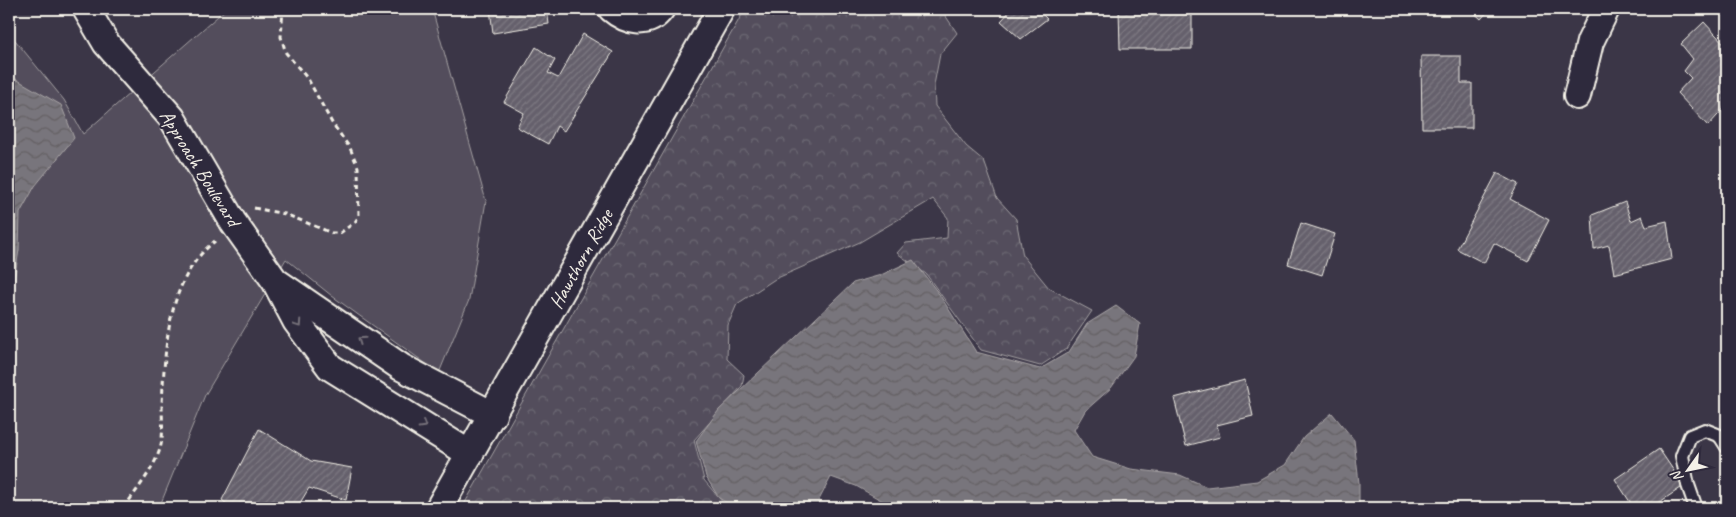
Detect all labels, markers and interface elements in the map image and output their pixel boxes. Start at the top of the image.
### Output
street label: Approach Boulevard [154,105,248,234]
street label: Hawthorn Ridge [543,204,619,313]
one-way arrow [292,318,301,327]
one-way arrow [357,336,366,346]
one-way arrow [417,419,426,429]
north arrow [1664,444,1714,494]
text: N [1667,467,1687,485]

